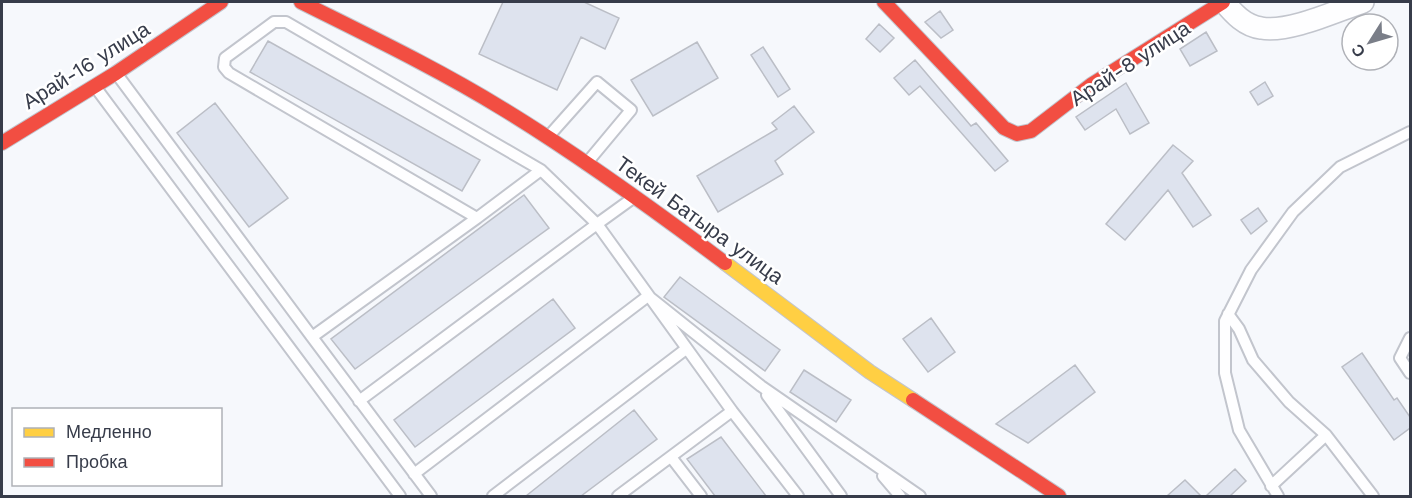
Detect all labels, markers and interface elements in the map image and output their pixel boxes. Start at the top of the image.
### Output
north arrow [1340,12,1400,72]
street label: Арай-8 улица [1065,15,1195,111]
street label: Арай-16 улица [18,16,154,114]
text: С [1347,40,1369,61]
street label: Текей Батыра улица [611,151,789,289]
legend [12,408,222,486]
text: Медленно [66,421,152,442]
text: Пробка [66,451,129,472]

